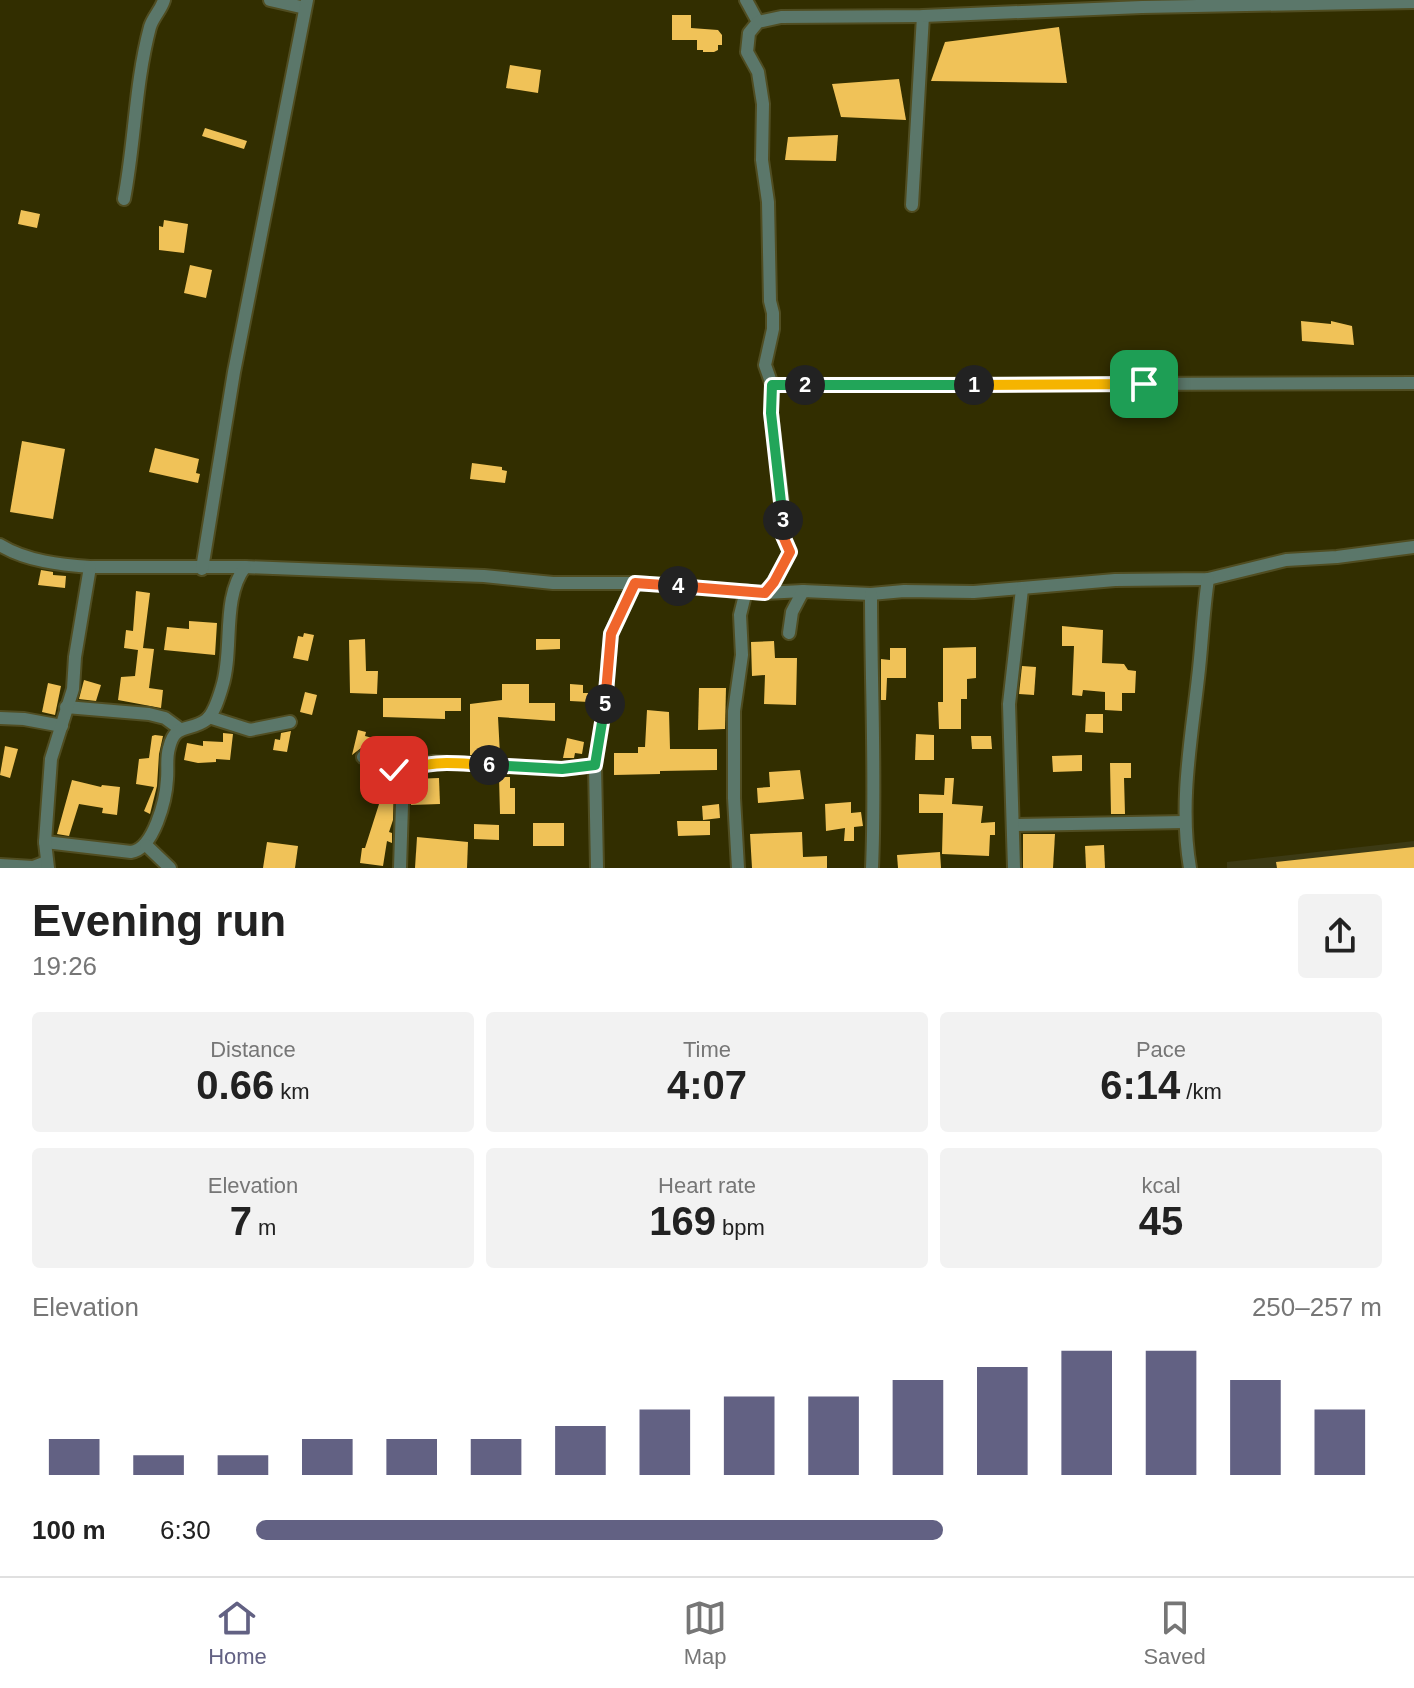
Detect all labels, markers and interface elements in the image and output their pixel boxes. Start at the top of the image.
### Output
pin [1110,350,1178,418]
icon: arrive [1122,362,1166,406]
pin: 2 [785,365,825,405]
pin: 1 [954,365,994,405]
text: 2 [799,372,811,397]
text: 1 [968,372,980,397]
pin: 3 [763,500,803,540]
text: 3 [777,507,789,532]
pin: 4 [658,566,698,606]
text: 4 [672,573,684,598]
pin: 5 [585,684,625,724]
text: 5 [599,691,611,716]
pin [360,736,428,804]
pin: 6 [469,745,509,785]
icon: check [372,748,416,792]
text: 6 [483,752,495,777]
button: share [1298,894,1382,978]
text: Evening run [32,896,286,945]
text: 19:26 [32,951,97,981]
text: Distance [210,1037,296,1062]
text: Time [683,1037,731,1062]
text: Pace [1136,1037,1186,1062]
text: 0.66 [196,1063,274,1107]
text: 4:07 [667,1063,747,1107]
text: 6:14 [1100,1063,1180,1107]
text: km [274,1079,310,1104]
text: /km [1180,1079,1222,1104]
text: Elevation [208,1173,298,1198]
text: Heart rate [658,1173,756,1198]
text: kcal [1141,1173,1181,1198]
text: 7 [230,1199,252,1243]
text: 169 [649,1199,716,1243]
text: 45 [1139,1199,1183,1243]
text: m [252,1215,276,1240]
text: bpm [716,1215,765,1240]
text: Elevation [32,1292,139,1322]
text: 250–257 m [1252,1292,1382,1322]
text: 100 m [32,1515,106,1545]
text: 6:30 [160,1515,211,1545]
tab: Home [208,1596,267,1670]
tab: Map [683,1596,727,1670]
tab: Saved [1143,1596,1206,1670]

